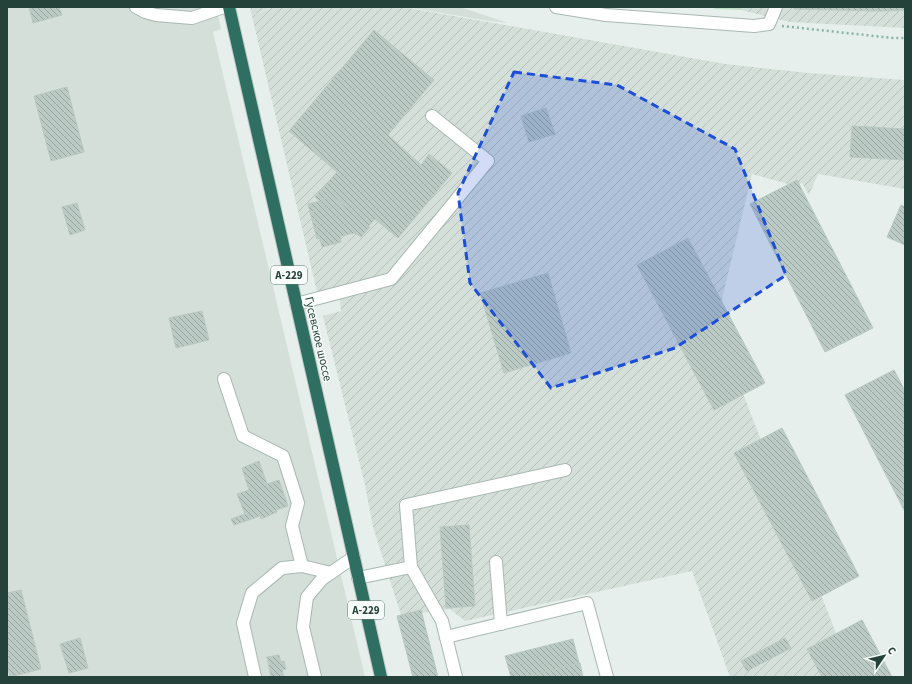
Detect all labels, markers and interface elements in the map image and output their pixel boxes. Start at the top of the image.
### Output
road number: А-229 [271,266,307,284]
street label: Гусевское шоссе [300,295,336,383]
road number: А-229 [348,601,384,619]
north arrow [864,636,904,676]
text: С [884,644,900,658]

